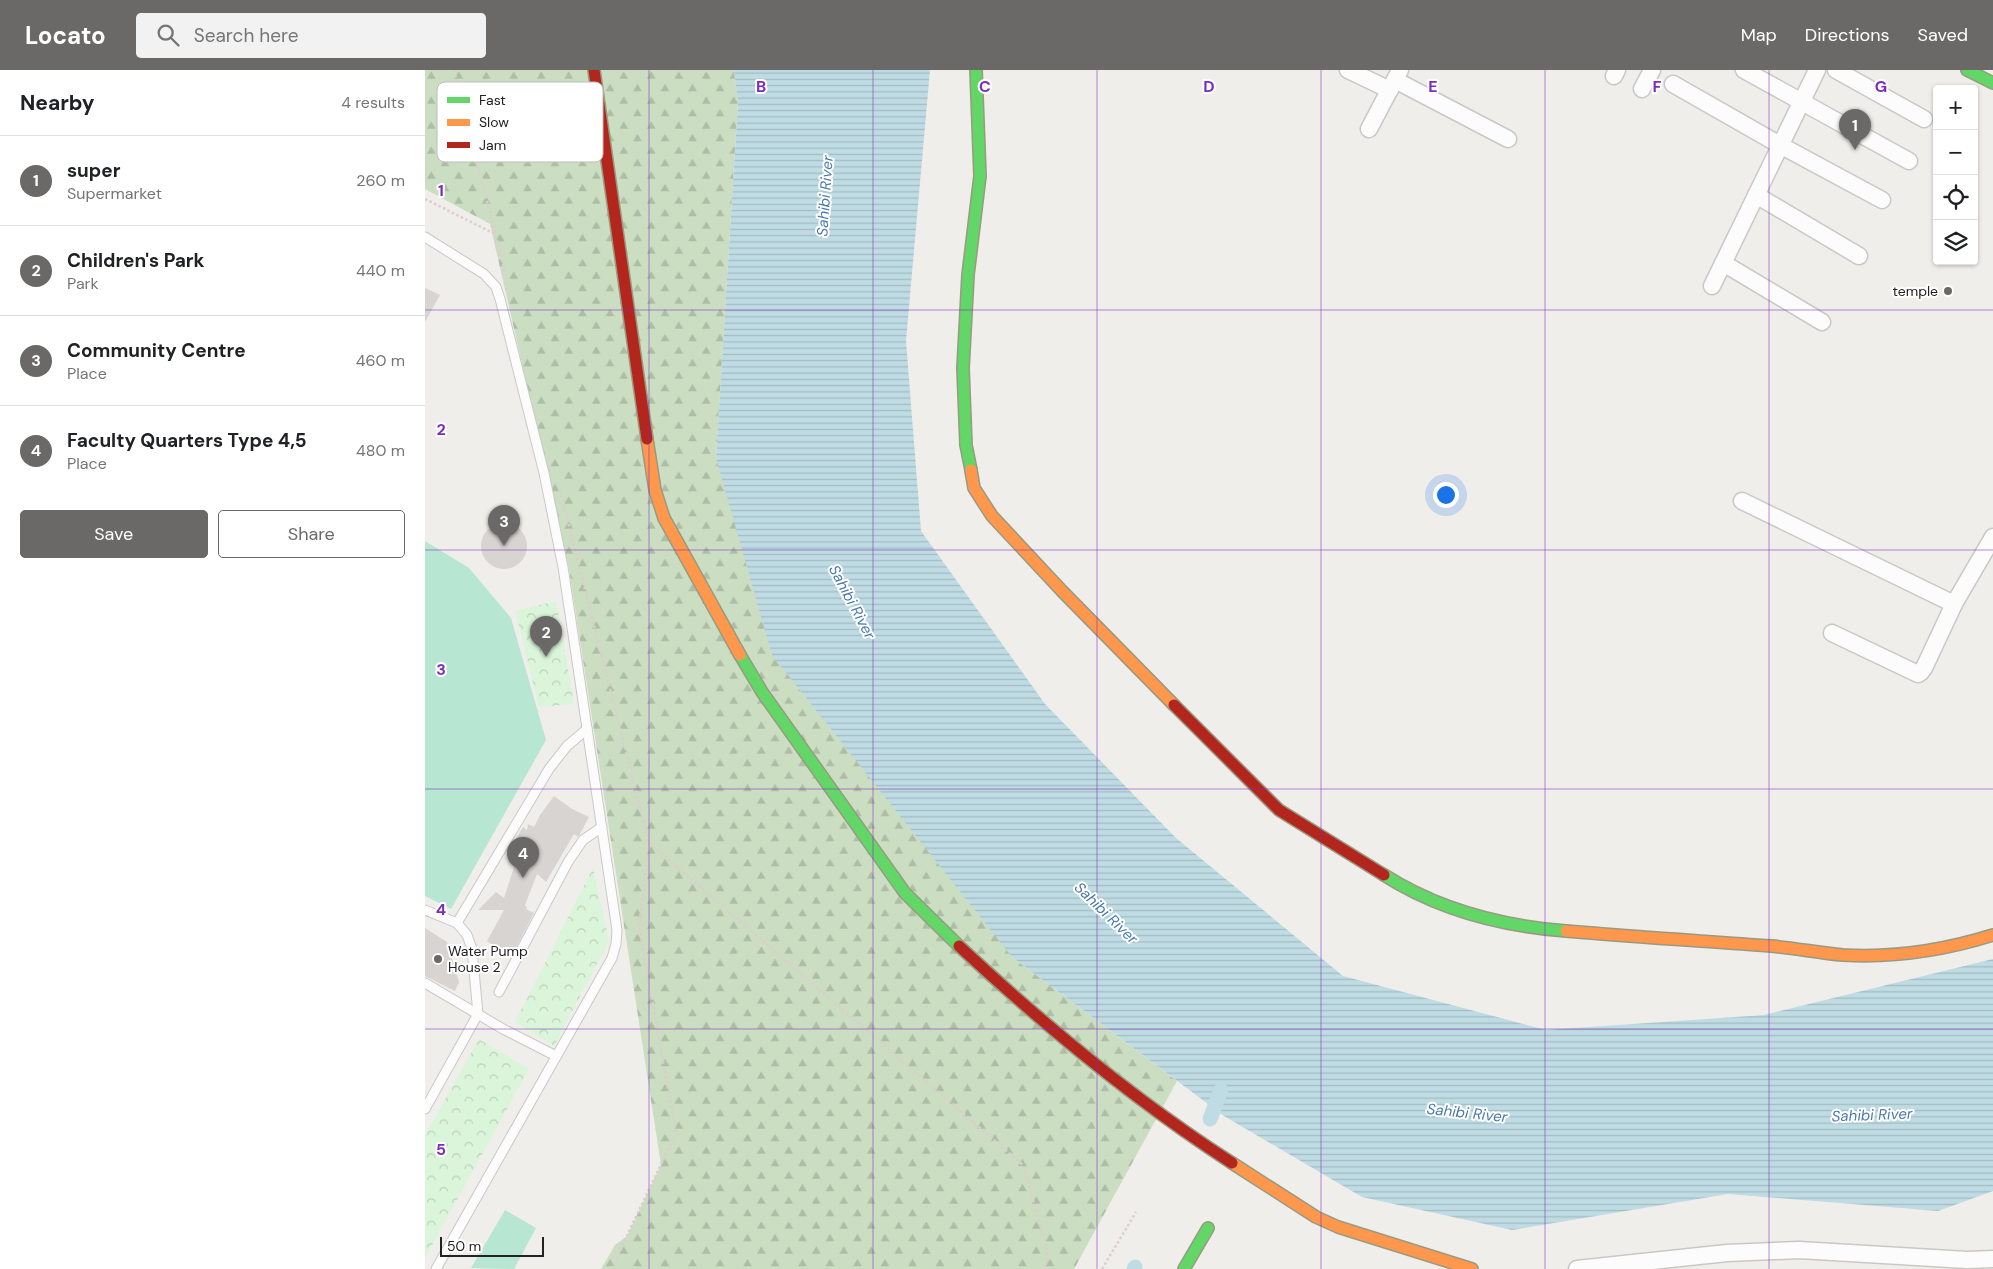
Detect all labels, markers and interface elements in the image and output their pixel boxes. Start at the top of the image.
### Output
search box [136,13,486,58]
text: Locato [25,20,106,51]
icon: search [154,21,182,49]
text: Search here [194,23,299,48]
text: Map [1741,23,1777,47]
text: Directions [1805,23,1890,47]
text: Saved [1918,23,1968,47]
text: B [756,76,766,97]
text: C [979,76,991,97]
text: D [1203,76,1215,97]
text: E [1428,76,1438,97]
text: F [1653,76,1662,97]
text: G [1875,76,1887,97]
legend [437,82,603,162]
map controls [1933,85,1978,265]
button: + [1933,85,1978,130]
text: Nearby [20,89,94,117]
text: Fast [479,91,506,109]
text: 4 results [341,92,405,113]
pin: 1 [1839,109,1871,150]
text: Slow [479,113,509,131]
button: − [1933,130,1978,175]
text: Jam [479,136,506,154]
water label: Sahibi River [812,154,838,237]
text: super [67,158,120,183]
text: 1 [33,170,39,191]
text: 260 m [356,170,405,191]
button: locate [1933,175,1978,220]
text: 1 [438,180,444,201]
text: Supermarket [67,183,162,204]
button: layers [1933,220,1978,265]
text: Children's Park [67,248,205,273]
text: 2 [31,260,41,281]
text: 440 m [356,260,405,281]
text: Park [67,273,99,294]
place label: temple [1892,282,1938,300]
marker: temple [1942,285,1954,297]
text: Community Centre [67,338,246,363]
text: 3 [31,350,41,371]
text: 460 m [356,350,405,371]
text: Place [67,363,107,384]
text: 2 [436,419,446,440]
text: Faculty Quarters Type 4,5 [67,428,307,453]
text: 4 [31,440,41,461]
text: 480 m [356,440,405,461]
text: Place [67,453,107,474]
your location [1433,482,1459,508]
pin: 3 [488,505,520,546]
button: Save [20,510,208,558]
button: Share [218,510,405,558]
water label: Sahibi River [824,562,880,643]
pin: 2 [530,616,562,657]
text: 3 [436,659,446,680]
pin: 4 [507,837,539,878]
water label: Sahibi River [1070,878,1142,949]
text: 4 [436,899,446,920]
place label: Water Pump House 2 [448,942,528,976]
marker: Water Pump House 2 [432,953,444,965]
water label: Sahibi River [1426,1099,1509,1127]
water label: Sahibi River [1831,1104,1913,1126]
text: 5 [436,1139,446,1160]
scale bar [440,1234,544,1257]
text: 50 m [447,1237,481,1255]

